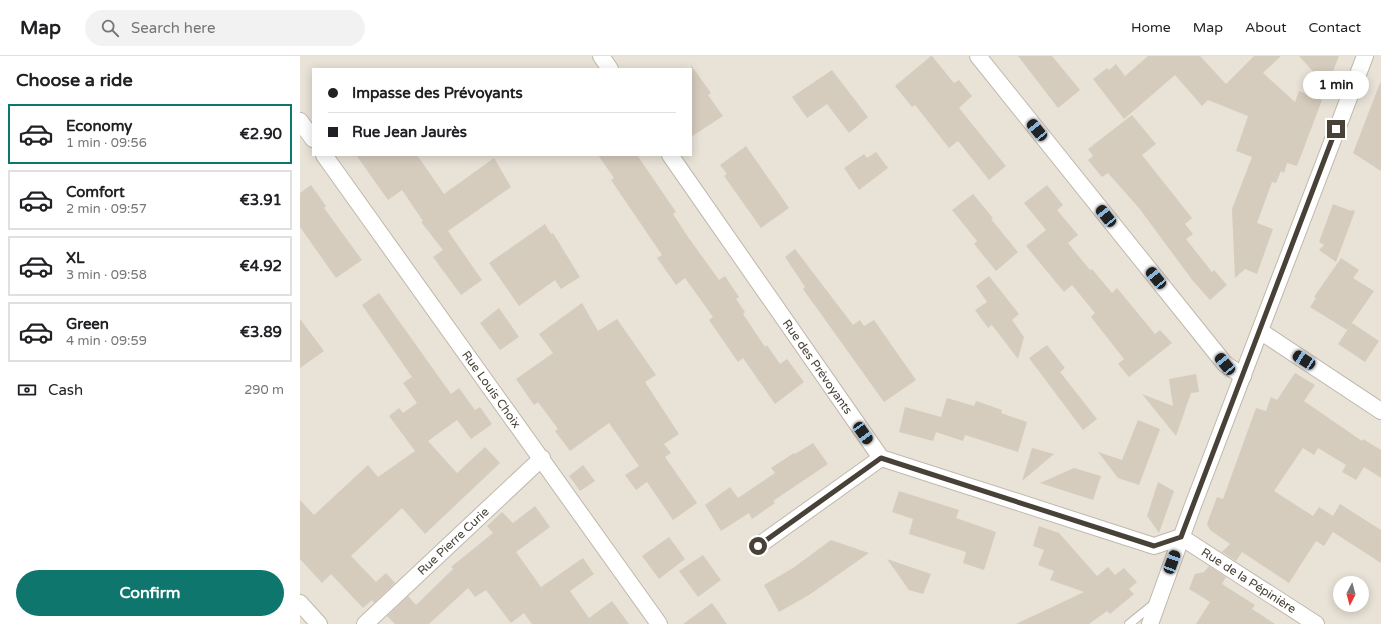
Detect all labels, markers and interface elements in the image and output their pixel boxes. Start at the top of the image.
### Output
search box [85,10,365,46]
text: Map [20,17,61,39]
icon: search [99,17,121,39]
text: Search here [131,19,215,37]
text: Home [1131,19,1171,36]
text: Map [1193,19,1223,36]
text: About [1245,19,1287,36]
text: Contact [1309,19,1361,36]
text: Choose a ride [16,69,133,91]
callout: 1 min [1303,71,1369,99]
text: 1 min [1319,77,1353,93]
text: Impasse des Prévoyants [352,84,523,102]
icon: car [18,116,54,152]
text: Economy [66,117,132,135]
car [1025,117,1049,143]
route end [1327,120,1345,138]
text: Rue Jean Jaurès [352,123,467,141]
text: €2.90 [240,125,282,143]
text: 1 min · 09:56 [66,135,147,151]
icon: car [18,182,54,218]
text: Comfort [66,183,125,201]
text: €3.91 [240,191,282,209]
text: 2 min · 09:57 [66,201,147,217]
car [1094,203,1118,229]
icon: car [18,248,54,284]
text: XL [66,249,85,267]
text: €4.92 [240,257,282,275]
car [1144,265,1168,291]
text: 3 min · 09:58 [66,267,147,283]
icon: car [18,314,54,350]
text: Green [66,315,109,333]
street label: Rue des Prévoyants [780,317,855,417]
text: €3.89 [240,323,282,341]
text: 4 min · 09:59 [66,333,147,349]
street label: Rue Louis Choix [459,348,524,431]
car [1291,348,1317,372]
car [1213,351,1237,377]
icon: cash [16,379,38,401]
text: Cash [48,381,83,399]
text: 290 m [244,382,284,398]
car [851,420,875,446]
street label: Rue Pierre Curie [415,504,492,578]
route start [749,537,767,555]
street label: Rue de la Pépinière [1199,545,1299,616]
car [1162,549,1182,575]
button: Confirm [16,570,284,616]
north arrow [1333,576,1369,612]
map controls [1333,576,1369,612]

